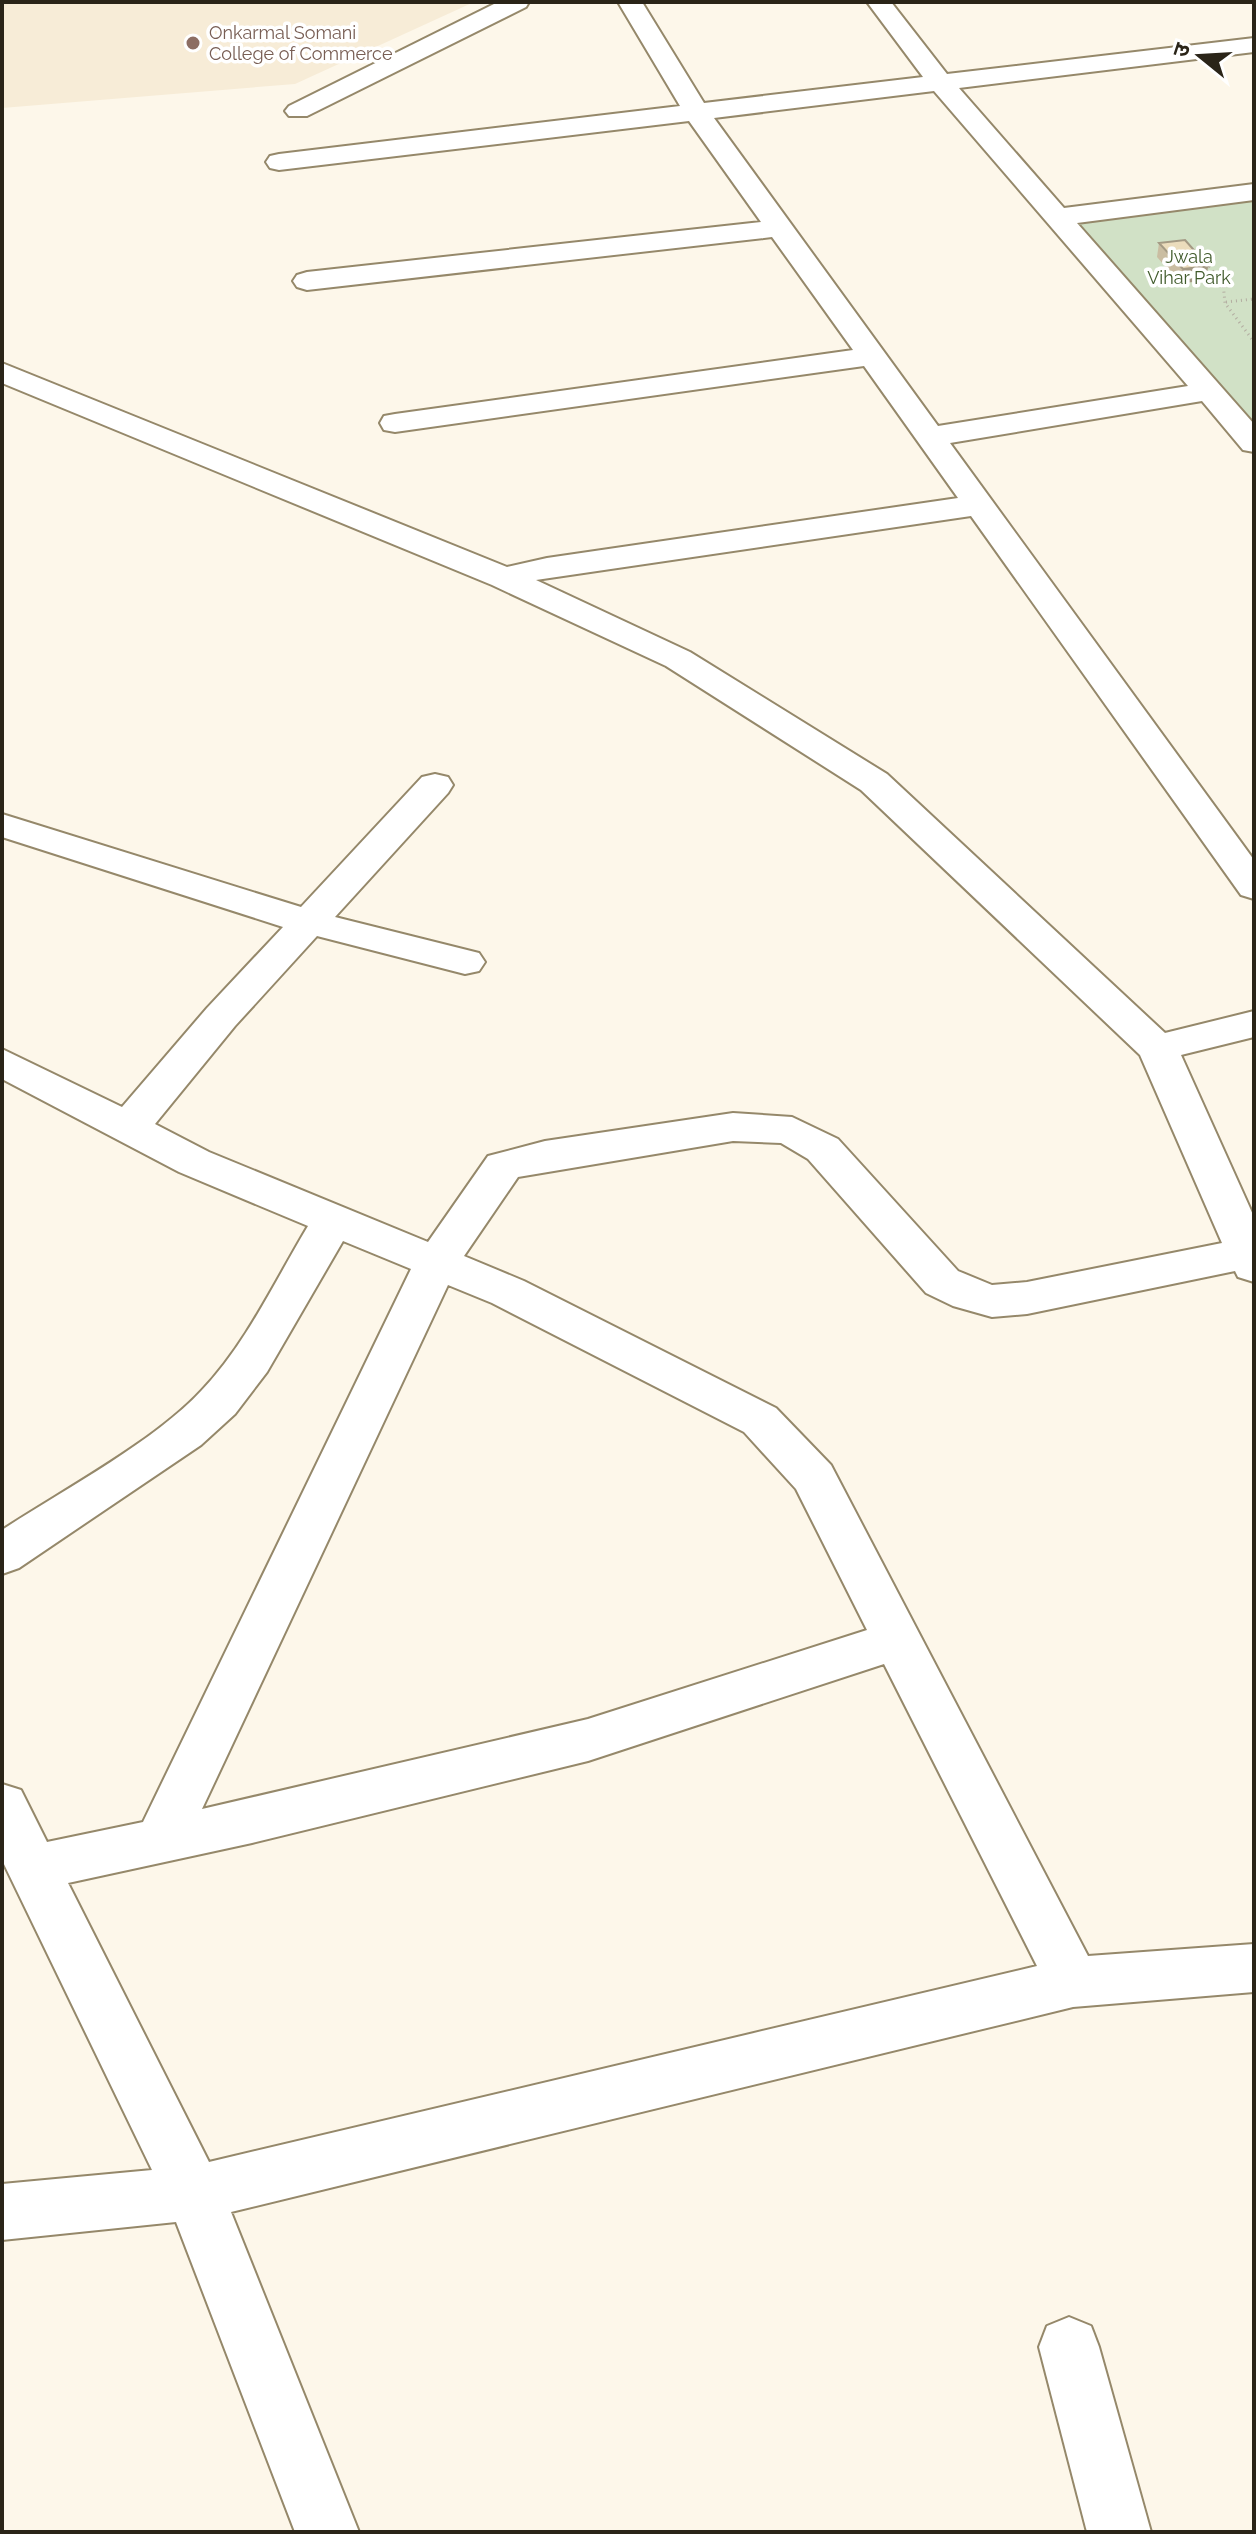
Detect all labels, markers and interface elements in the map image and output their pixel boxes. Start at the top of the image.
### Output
north arrow [1160,16,1240,96]
place label: Onkarmal Somani College of Commerce [209,22,393,64]
marker: Onkarmal Somani College of Commerce [184,34,202,52]
text: उ [1167,39,1196,60]
park label: Jwala Vihar Park [1147,246,1231,288]

